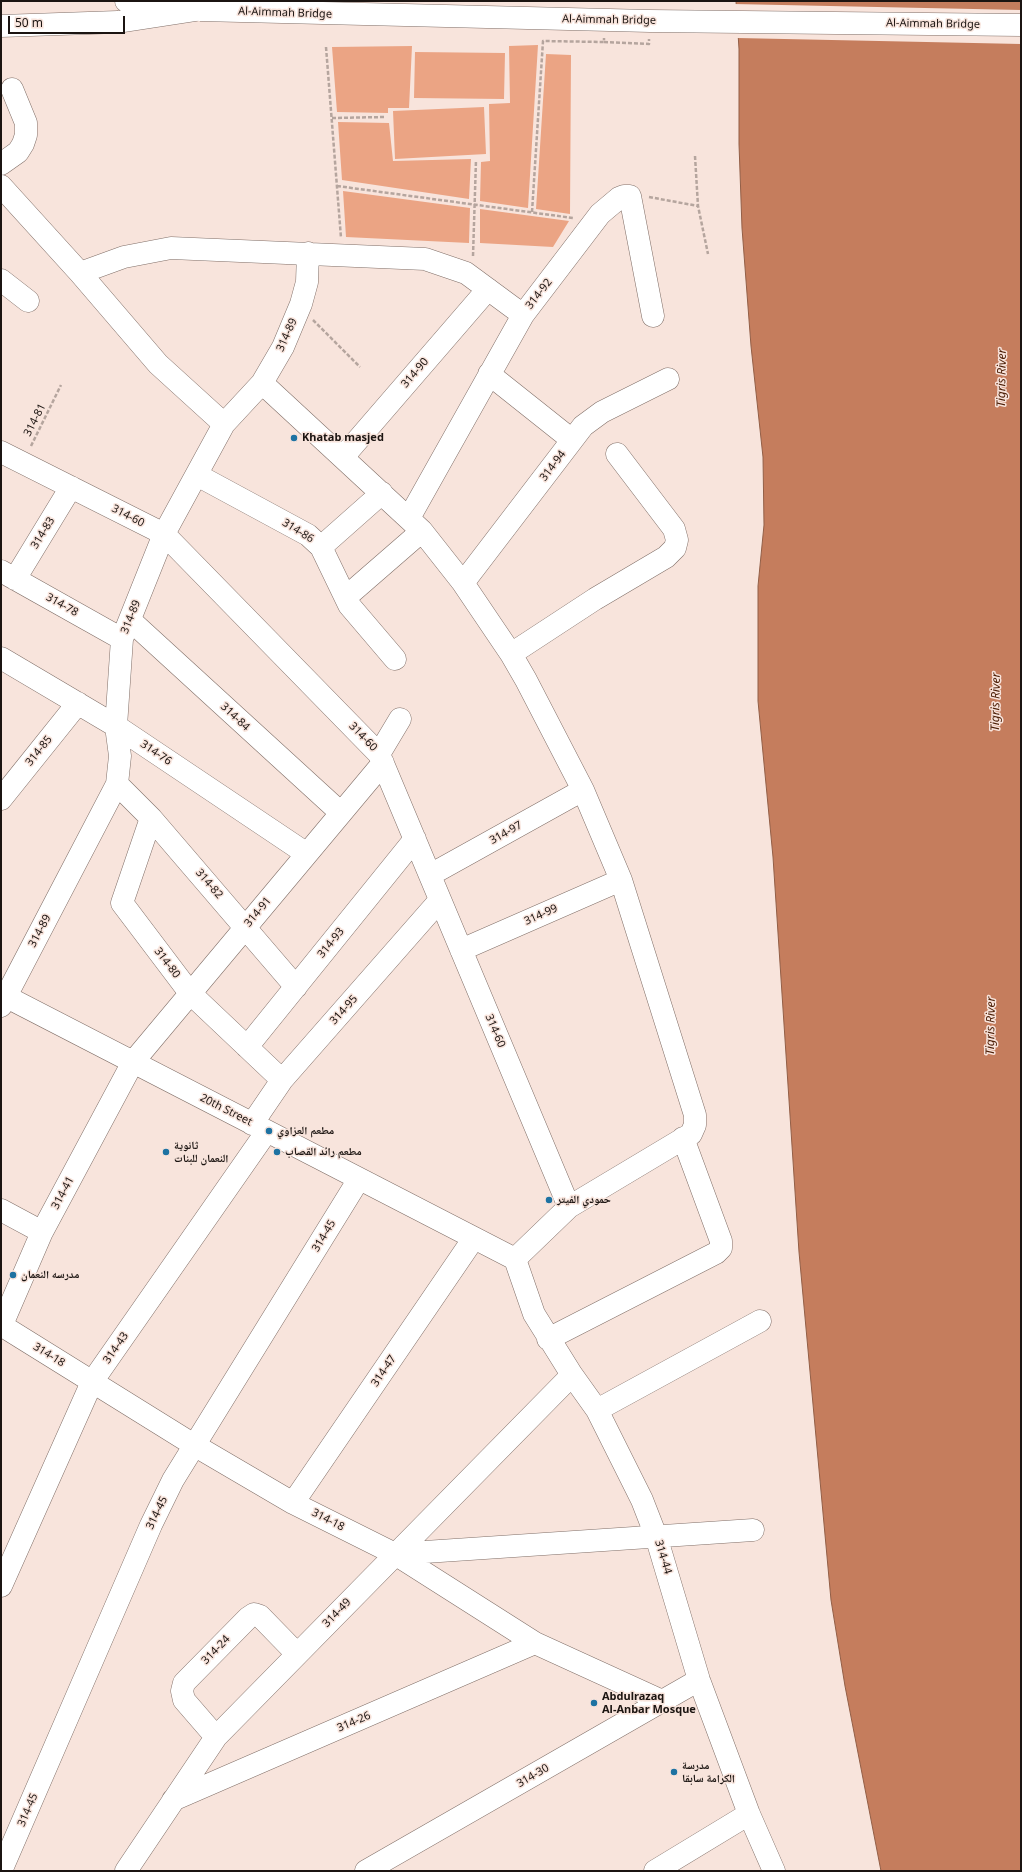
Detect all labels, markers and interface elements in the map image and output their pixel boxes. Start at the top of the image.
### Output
street label: Al-Aimmah Bridge [238,5,332,21]
scale bar [10,8,127,34]
street label: Al-Aimmah Bridge [562,13,656,27]
text: 50 m [15,14,43,31]
street label: Al-Aimmah Bridge [886,17,980,31]
street label: 314-92 [523,276,555,312]
street label: 314-89 [274,316,300,354]
water label: Tigris River [994,349,1010,407]
street label: 314-90 [399,355,431,391]
street label: 314-81 [21,401,49,439]
place label: Khatab masjed [302,431,384,445]
marker: Khatab masjed [289,433,299,443]
street label: 314-94 [537,448,569,484]
street label: 314-60 [109,502,147,530]
street label: 314-83 [28,515,58,551]
street label: 314-86 [280,516,316,546]
street label: 314-78 [43,591,81,619]
street label: 314-89 [118,598,144,636]
water label: Tigris River [988,673,1004,731]
street label: 314-84 [218,700,252,734]
street label: 314-60 [346,720,380,754]
street label: 314-85 [23,733,55,769]
street label: 314-76 [138,738,174,768]
street label: 314-97 [487,819,525,847]
street label: 314-82 [193,866,225,902]
street label: 314-91 [242,894,274,930]
street label: 314-99 [522,902,560,928]
street label: 314-89 [26,912,54,950]
street label: 314-93 [315,925,347,961]
street label: 314-80 [151,945,183,981]
street label: 314-95 [327,993,361,1027]
water label: Tigris River [983,997,999,1055]
street label: 314-60 [482,1012,508,1050]
street label: 20th Street [198,1091,254,1129]
place label: مطعم العزاوي [277,1124,334,1138]
marker: مطعم العزاوي [264,1126,274,1136]
place label: ثانوية النعمان للبنات [174,1139,228,1165]
place label: مطعم رائد القصاب [285,1145,362,1159]
marker: ثانوية النعمان للبنات [161,1147,171,1157]
marker: مطعم رائد القصاب [272,1147,282,1157]
street label: 314-41 [49,1174,77,1212]
place label: حمودي الفيتر [557,1193,611,1207]
marker: حمودي الفيتر [544,1195,554,1205]
street label: 314-45 [309,1218,339,1254]
place label: مدرسه النعمان [21,1268,79,1282]
marker: مدرسه النعمان [8,1270,18,1280]
street label: 314-43 [101,1330,131,1366]
street label: 314-18 [31,1340,67,1370]
street label: 314-47 [369,1353,399,1389]
street label: 314-45 [143,1494,171,1532]
street label: 314-18 [309,1506,347,1534]
street label: 314-44 [652,1538,674,1576]
street label: 314-49 [320,1596,354,1630]
street label: 314-24 [199,1633,233,1667]
place label: Abdulrazaq Al-Anbar Mosque [602,1690,696,1716]
marker: Abdulrazaq Al-Anbar Mosque [589,1698,599,1708]
street label: 314-26 [335,1709,373,1735]
place label: مدرسة الكرامة سابقا [682,1759,735,1785]
street label: 314-30 [515,1762,551,1790]
marker: مدرسة الكرامة سابقا [669,1767,679,1777]
street label: 314-45 [15,1791,41,1829]

